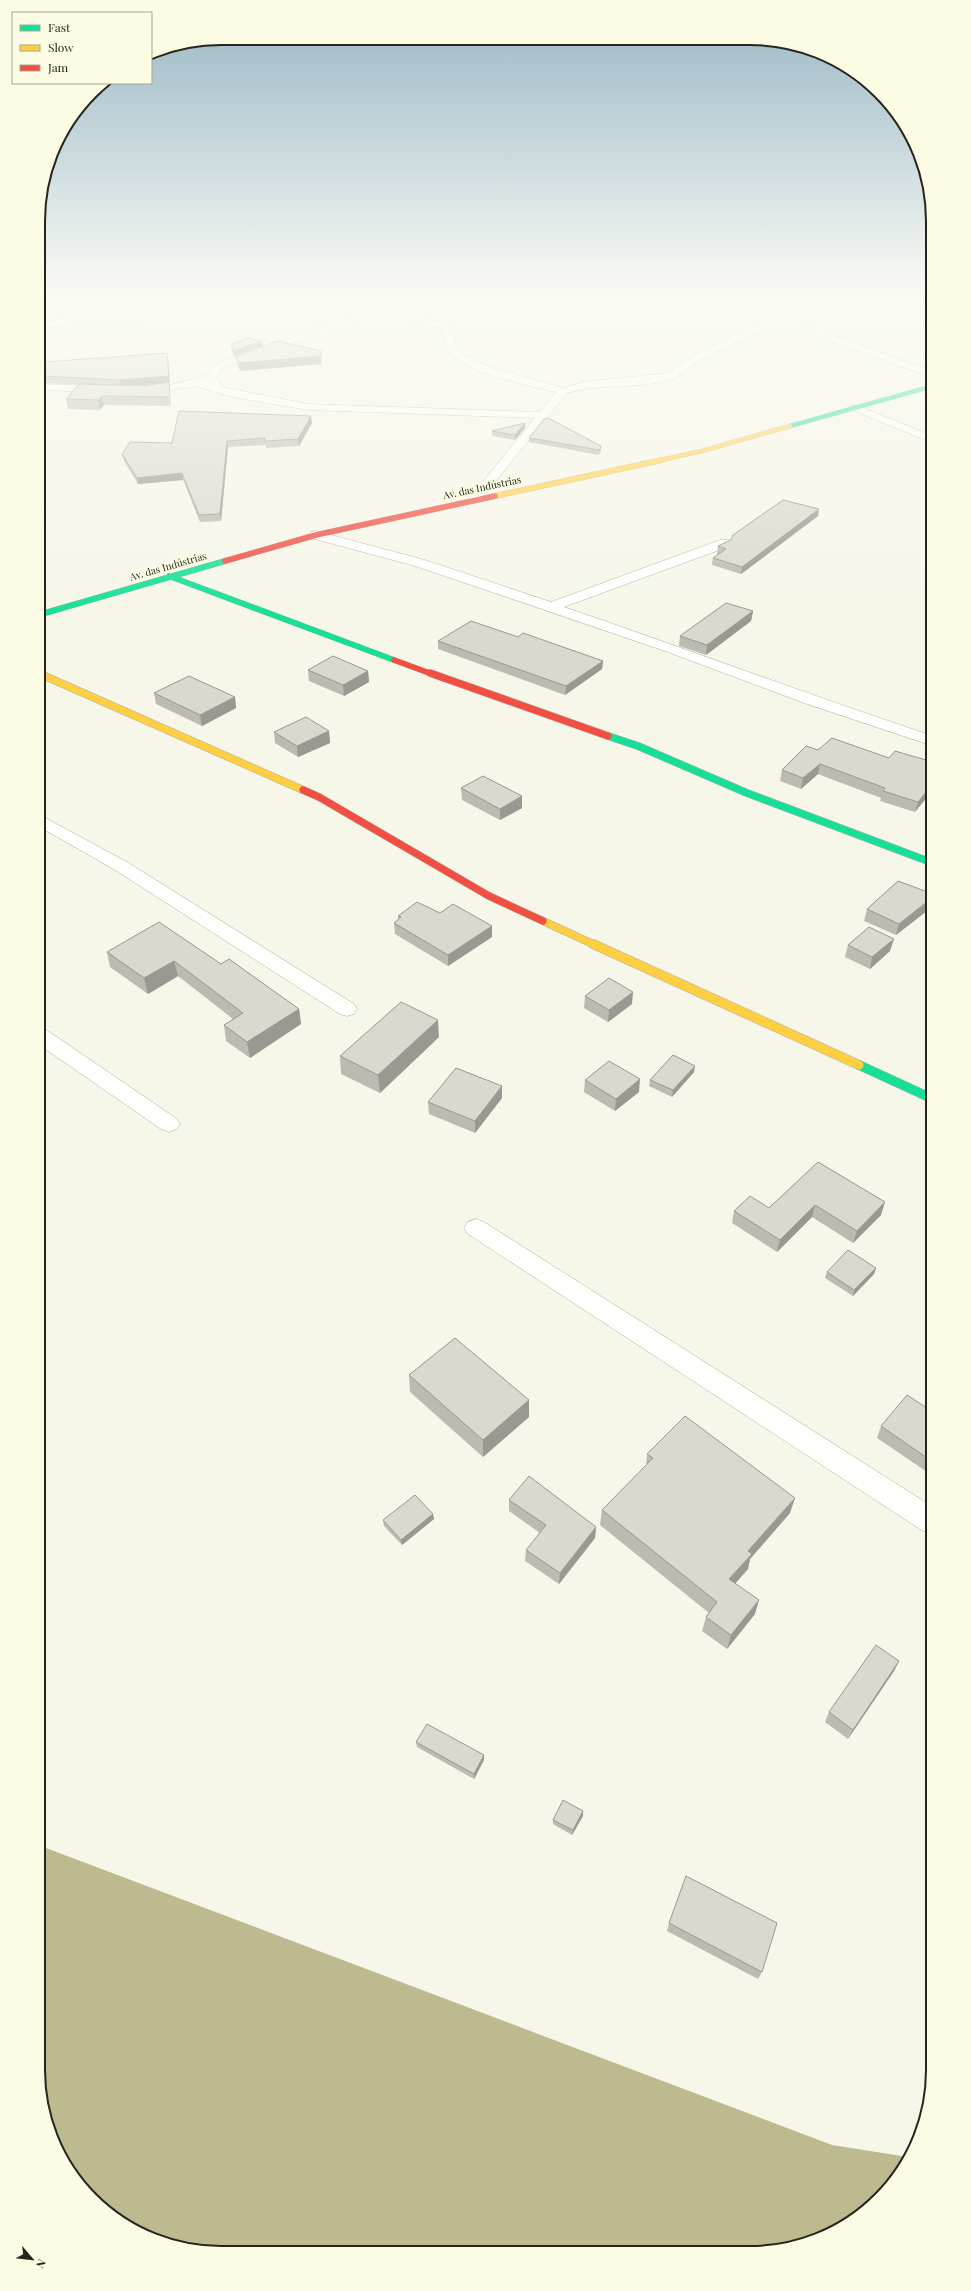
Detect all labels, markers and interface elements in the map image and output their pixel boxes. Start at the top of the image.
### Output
legend [12,12,152,84]
text: Fast [48,19,71,35]
text: Slow [48,39,74,55]
text: Jam [47,59,69,75]
street label: Av. das Indústrias [441,472,522,502]
street label: Av. das Indústrias [127,548,208,584]
north arrow [12,2239,52,2279]
text: N [33,2257,50,2271]

